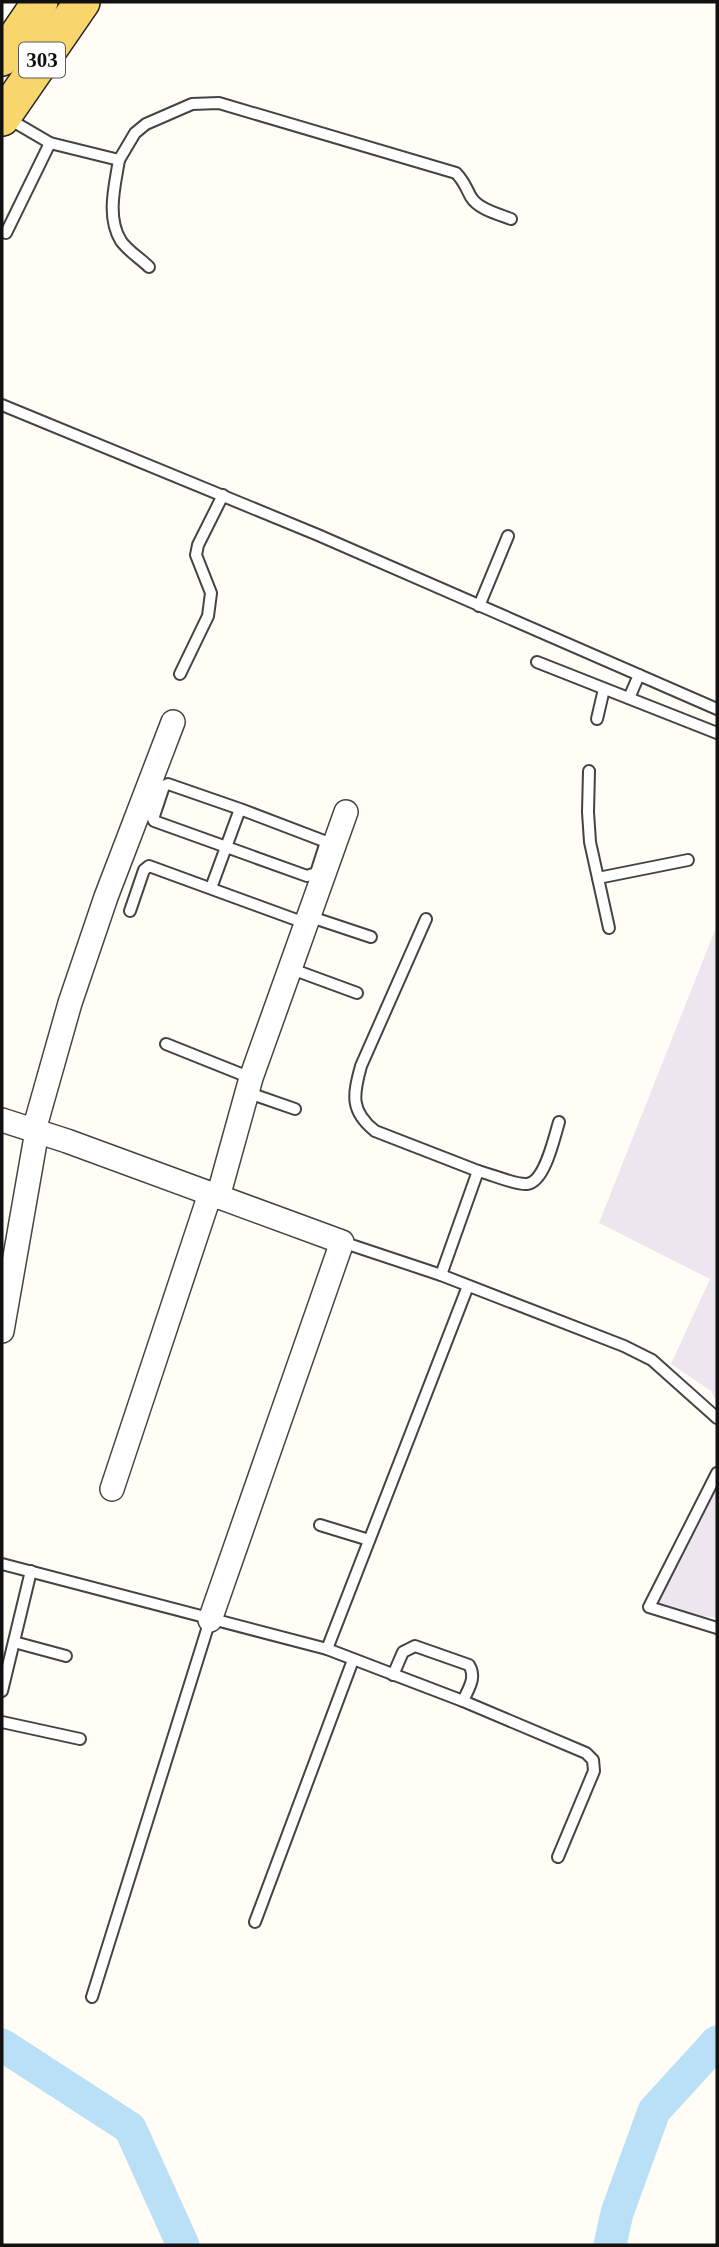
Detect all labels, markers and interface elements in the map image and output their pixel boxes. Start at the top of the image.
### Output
road number: 303 [19,42,65,78]

